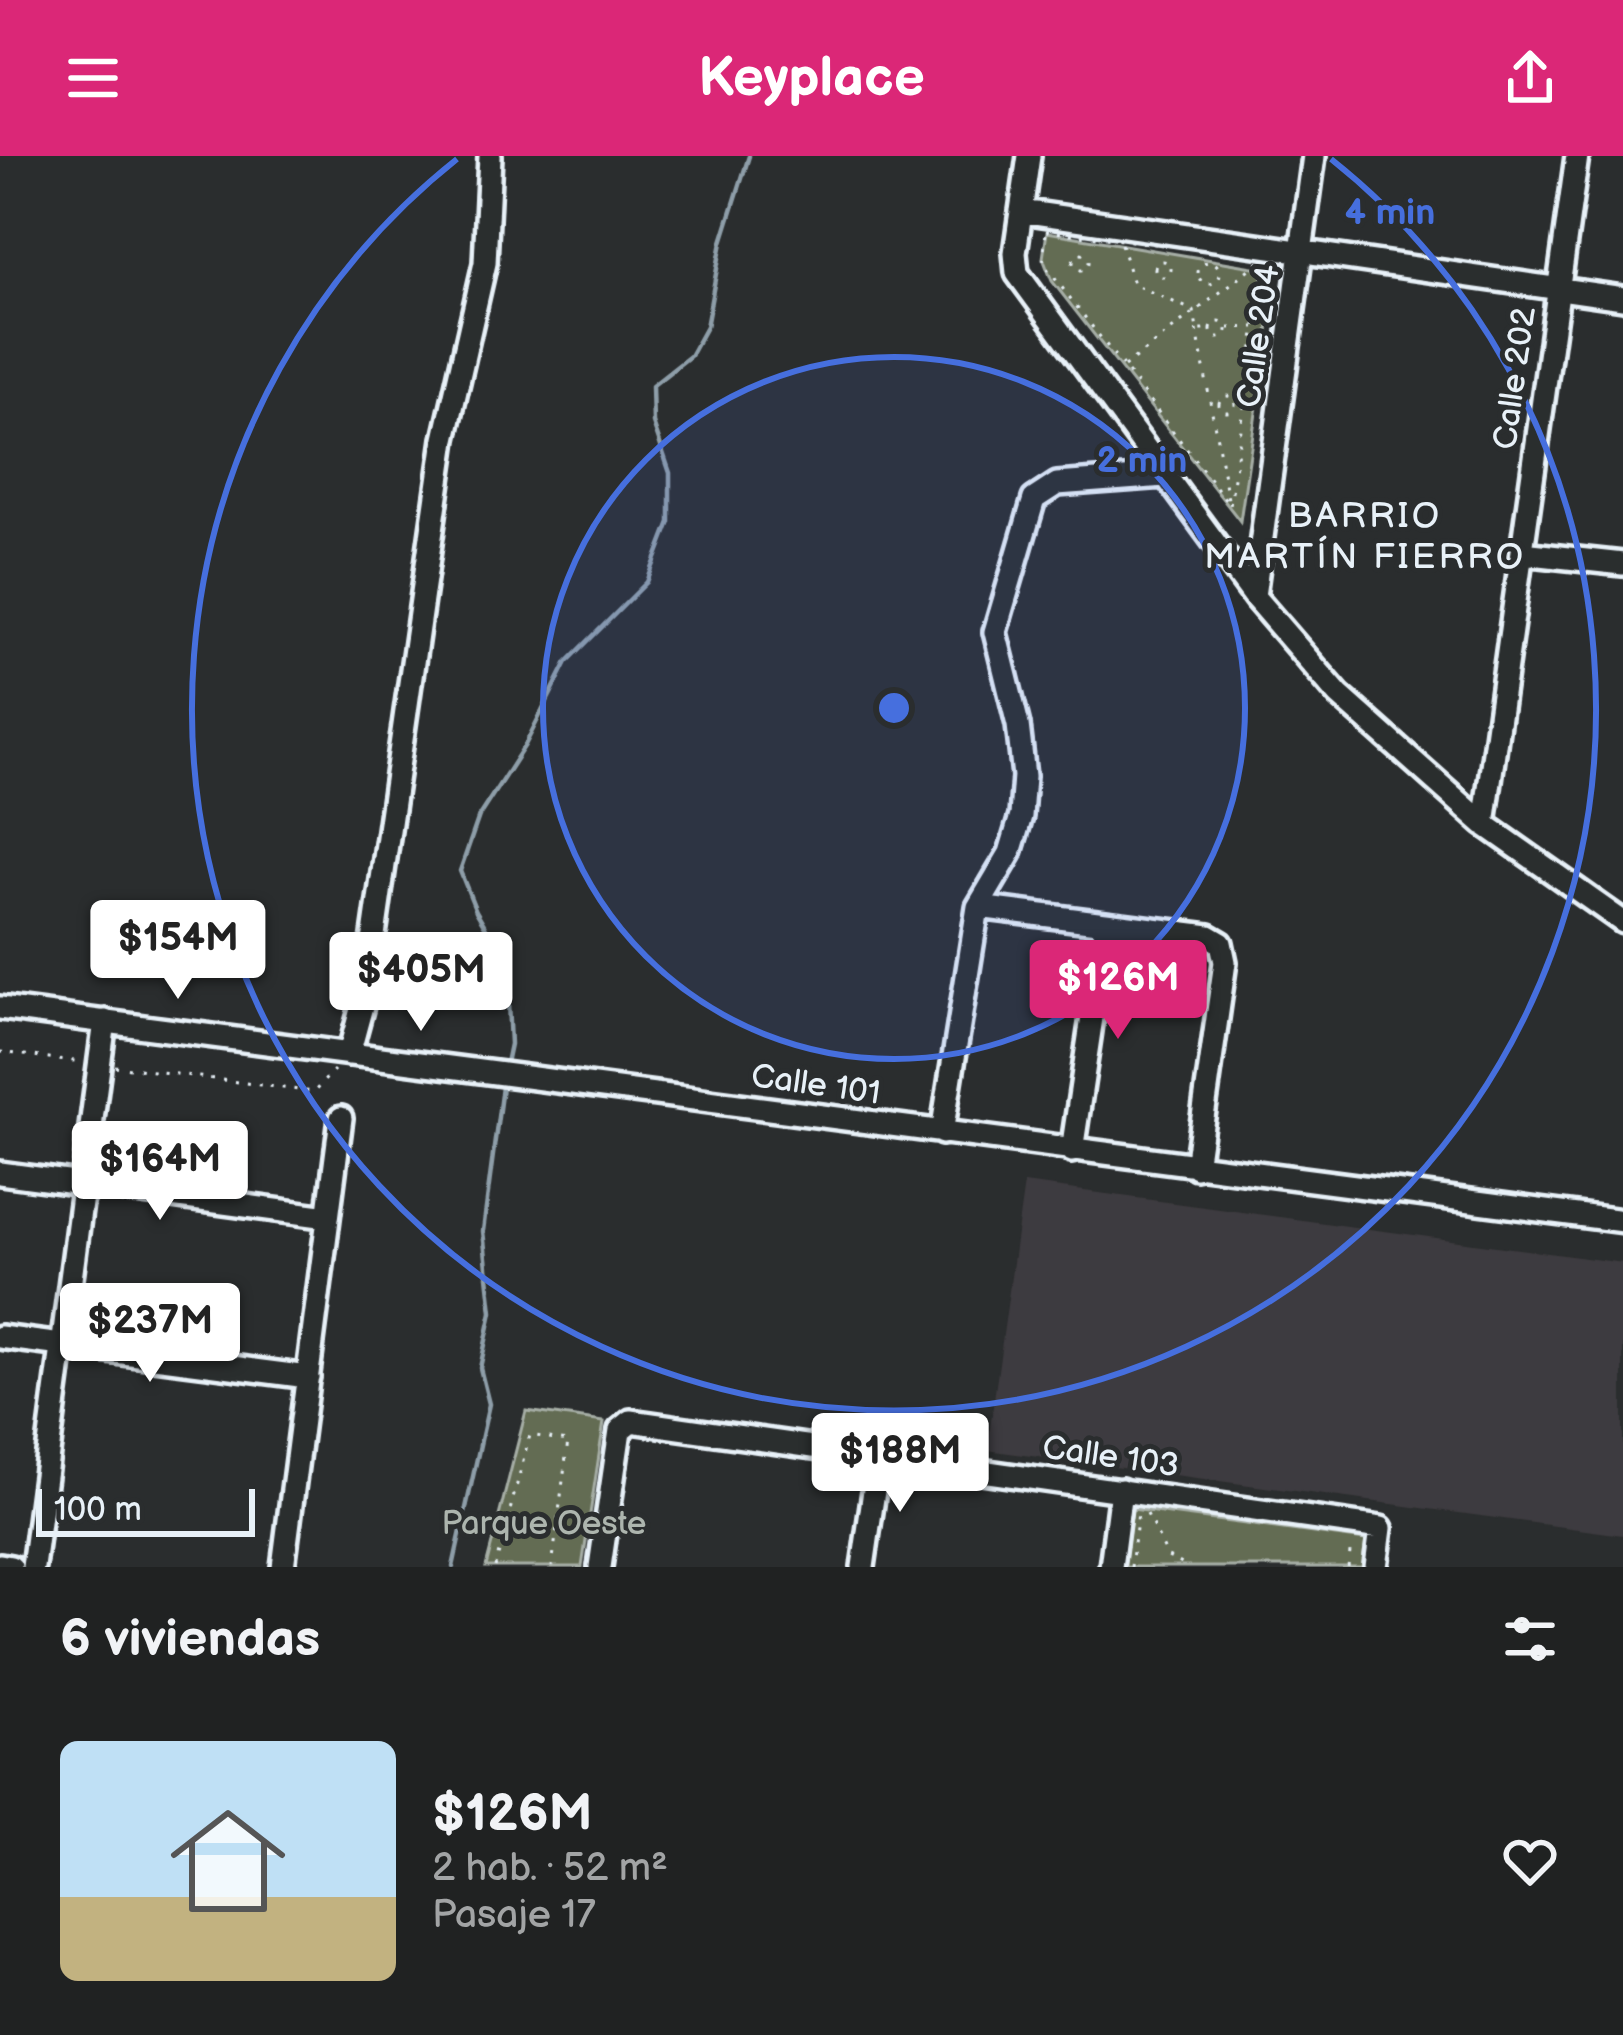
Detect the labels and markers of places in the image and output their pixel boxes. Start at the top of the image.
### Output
centre of rings [873,687,915,729]
pin: $154M [94,900,262,1002]
pin: $405M [337,932,505,1034]
pin: $126M [1034,940,1202,1042]
pin: $164M [76,1121,244,1223]
pin: $237M [66,1283,234,1385]
pin: $188M [816,1413,984,1515]

